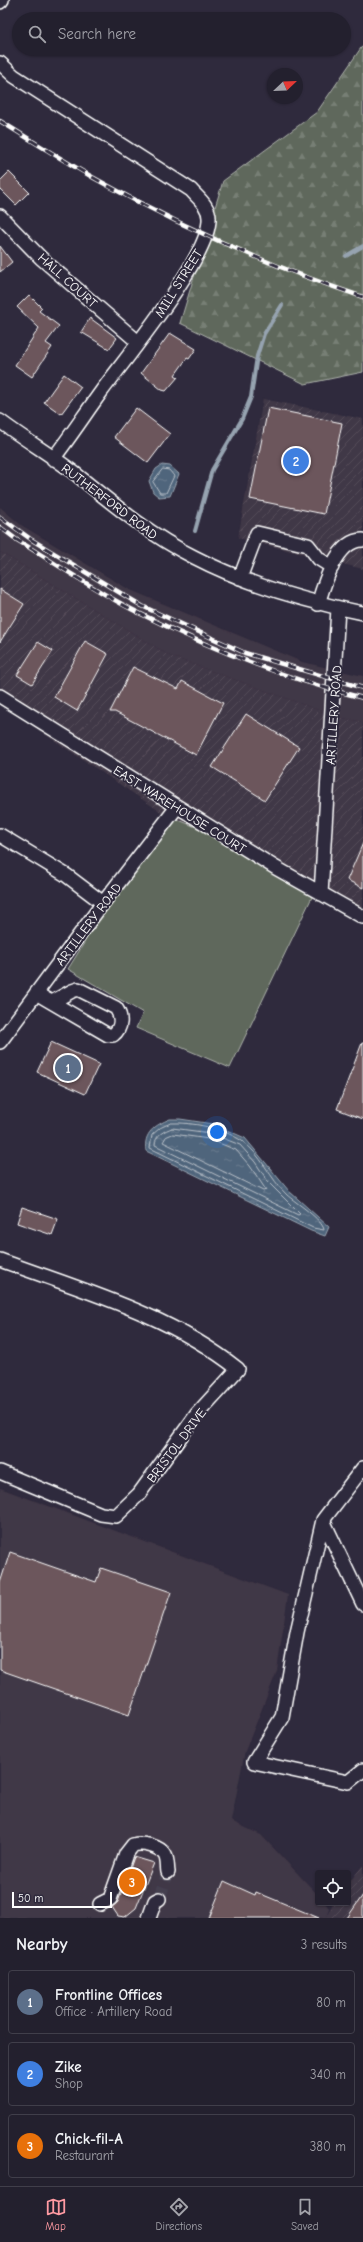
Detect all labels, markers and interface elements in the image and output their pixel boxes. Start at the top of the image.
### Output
search box [12,12,351,56]
icon: search [26,23,48,45]
text: Search here [58,25,136,43]
north arrow [267,68,303,104]
street label: MILL STREET [152,246,205,320]
street label: HALL COURT [35,250,100,311]
pin: 2 [283,446,309,476]
street label: RUTHERFORD ROAD [59,460,161,542]
street label: ARTILLERY ROAD [323,665,344,765]
street label: EAST WAREHOUSE COURT [111,762,249,857]
street label: ARTILLERY ROAD [52,880,124,969]
pin: 1 [55,1053,81,1083]
your location [207,1122,227,1142]
street label: BRISTOL DRIVE [144,1405,209,1485]
pin: 3 [119,1867,145,1897]
map controls [315,1870,351,1906]
button: locate [315,1870,351,1906]
scale bar [12,1890,112,1909]
text: 50 m [18,1892,43,1905]
text: Nearby [16,1935,67,1954]
text: 3 results [301,1937,347,1952]
text: Frontline Offices [55,1986,162,2004]
text: 1 [27,1995,33,2010]
text: 80 m [316,1995,346,2010]
text: Office · Artillery Road [55,2004,172,2019]
text: Zike [55,2058,82,2076]
text: 2 [27,2067,33,2082]
text: 340 m [310,2067,346,2082]
text: Shop [55,2076,83,2091]
text: Chick-fil-A [55,2130,123,2148]
text: 3 [27,2139,33,2154]
text: 380 m [310,2139,346,2154]
text: Restaurant [55,2148,114,2163]
tab: Map [45,2196,67,2233]
tab: Directions [156,2196,202,2233]
tab: Saved [291,2196,318,2233]

